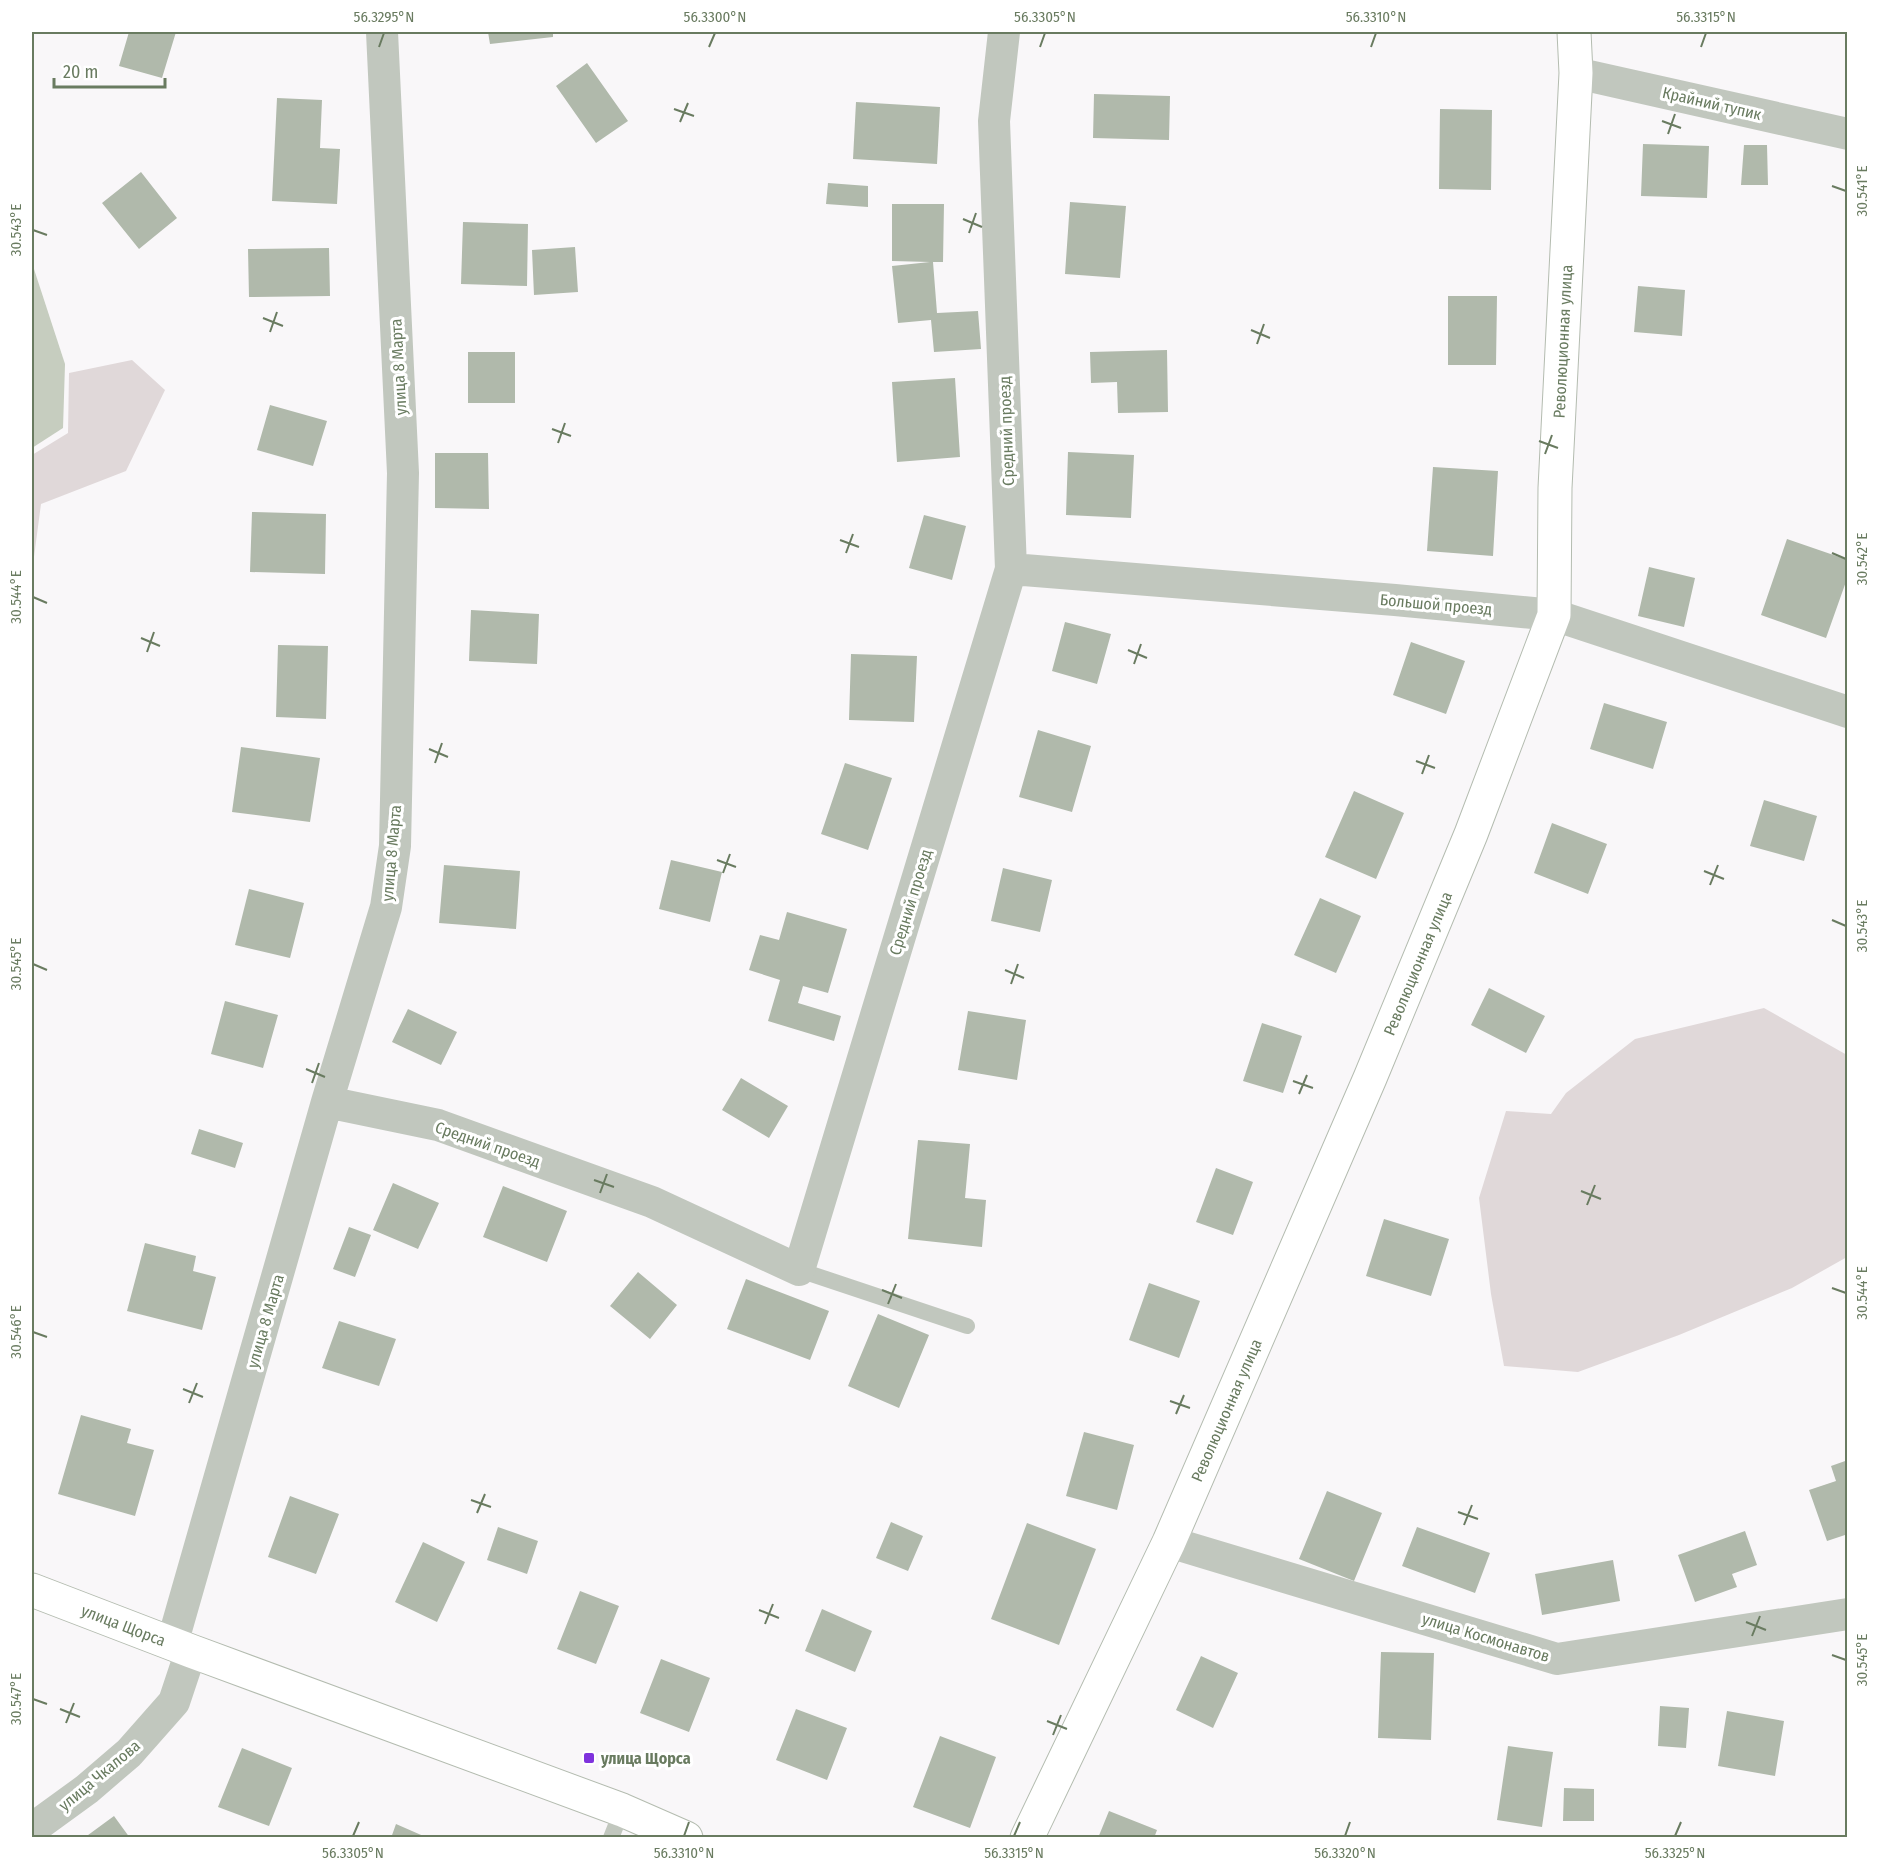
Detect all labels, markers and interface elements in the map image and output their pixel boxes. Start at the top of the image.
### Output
text: 56.3295°N [354,8,414,26]
text: 56.3300°N [684,8,746,26]
text: 56.3305°N [1014,8,1076,26]
text: 56.3310°N [1346,8,1406,26]
text: 56.3315°N [1676,8,1736,26]
scale bar [54,51,165,89]
text: 20 m [63,61,98,83]
street label: Крайний тупик [1661,83,1764,124]
text: 30.541°E [1853,165,1871,217]
text: 30.543°E [7,204,25,256]
street label: Революционная улица [1550,264,1576,419]
street label: улица 8 Марта [386,318,411,416]
street label: Средний проезд [995,376,1018,486]
text: 30.542°E [1853,533,1871,585]
text: 30.544°E [7,570,25,624]
street label: Большой проезд [1379,590,1493,619]
street label: улица 8 Марта [378,804,405,902]
street label: Средний проезд [885,847,936,957]
street label: Революционная улица [1380,889,1456,1038]
text: 30.543°E [1853,900,1871,952]
text: 30.545°E [7,938,25,990]
street label: Средний проезд [433,1118,543,1171]
text: 30.544°E [1853,1266,1871,1320]
street label: улица 8 Марта [243,1272,288,1370]
text: 30.546°E [7,1305,25,1359]
street label: Революционная улица [1187,1336,1266,1485]
street label: улица Щорса [79,1601,168,1650]
street label: улица Космонавтов [1420,1609,1552,1666]
text: 30.545°E [1853,1634,1871,1686]
text: 30.547°E [7,1673,25,1725]
street label: улица Чкалова [55,1736,144,1815]
place label: улица Щорса [600,1749,691,1768]
marker: улица Щорса [582,1751,596,1765]
text: 56.3305°N [322,1844,384,1862]
text: 56.3310°N [654,1844,714,1862]
text: 56.3315°N [984,1844,1044,1862]
text: 56.3320°N [1314,1844,1376,1862]
text: 56.3325°N [1645,1844,1705,1862]

